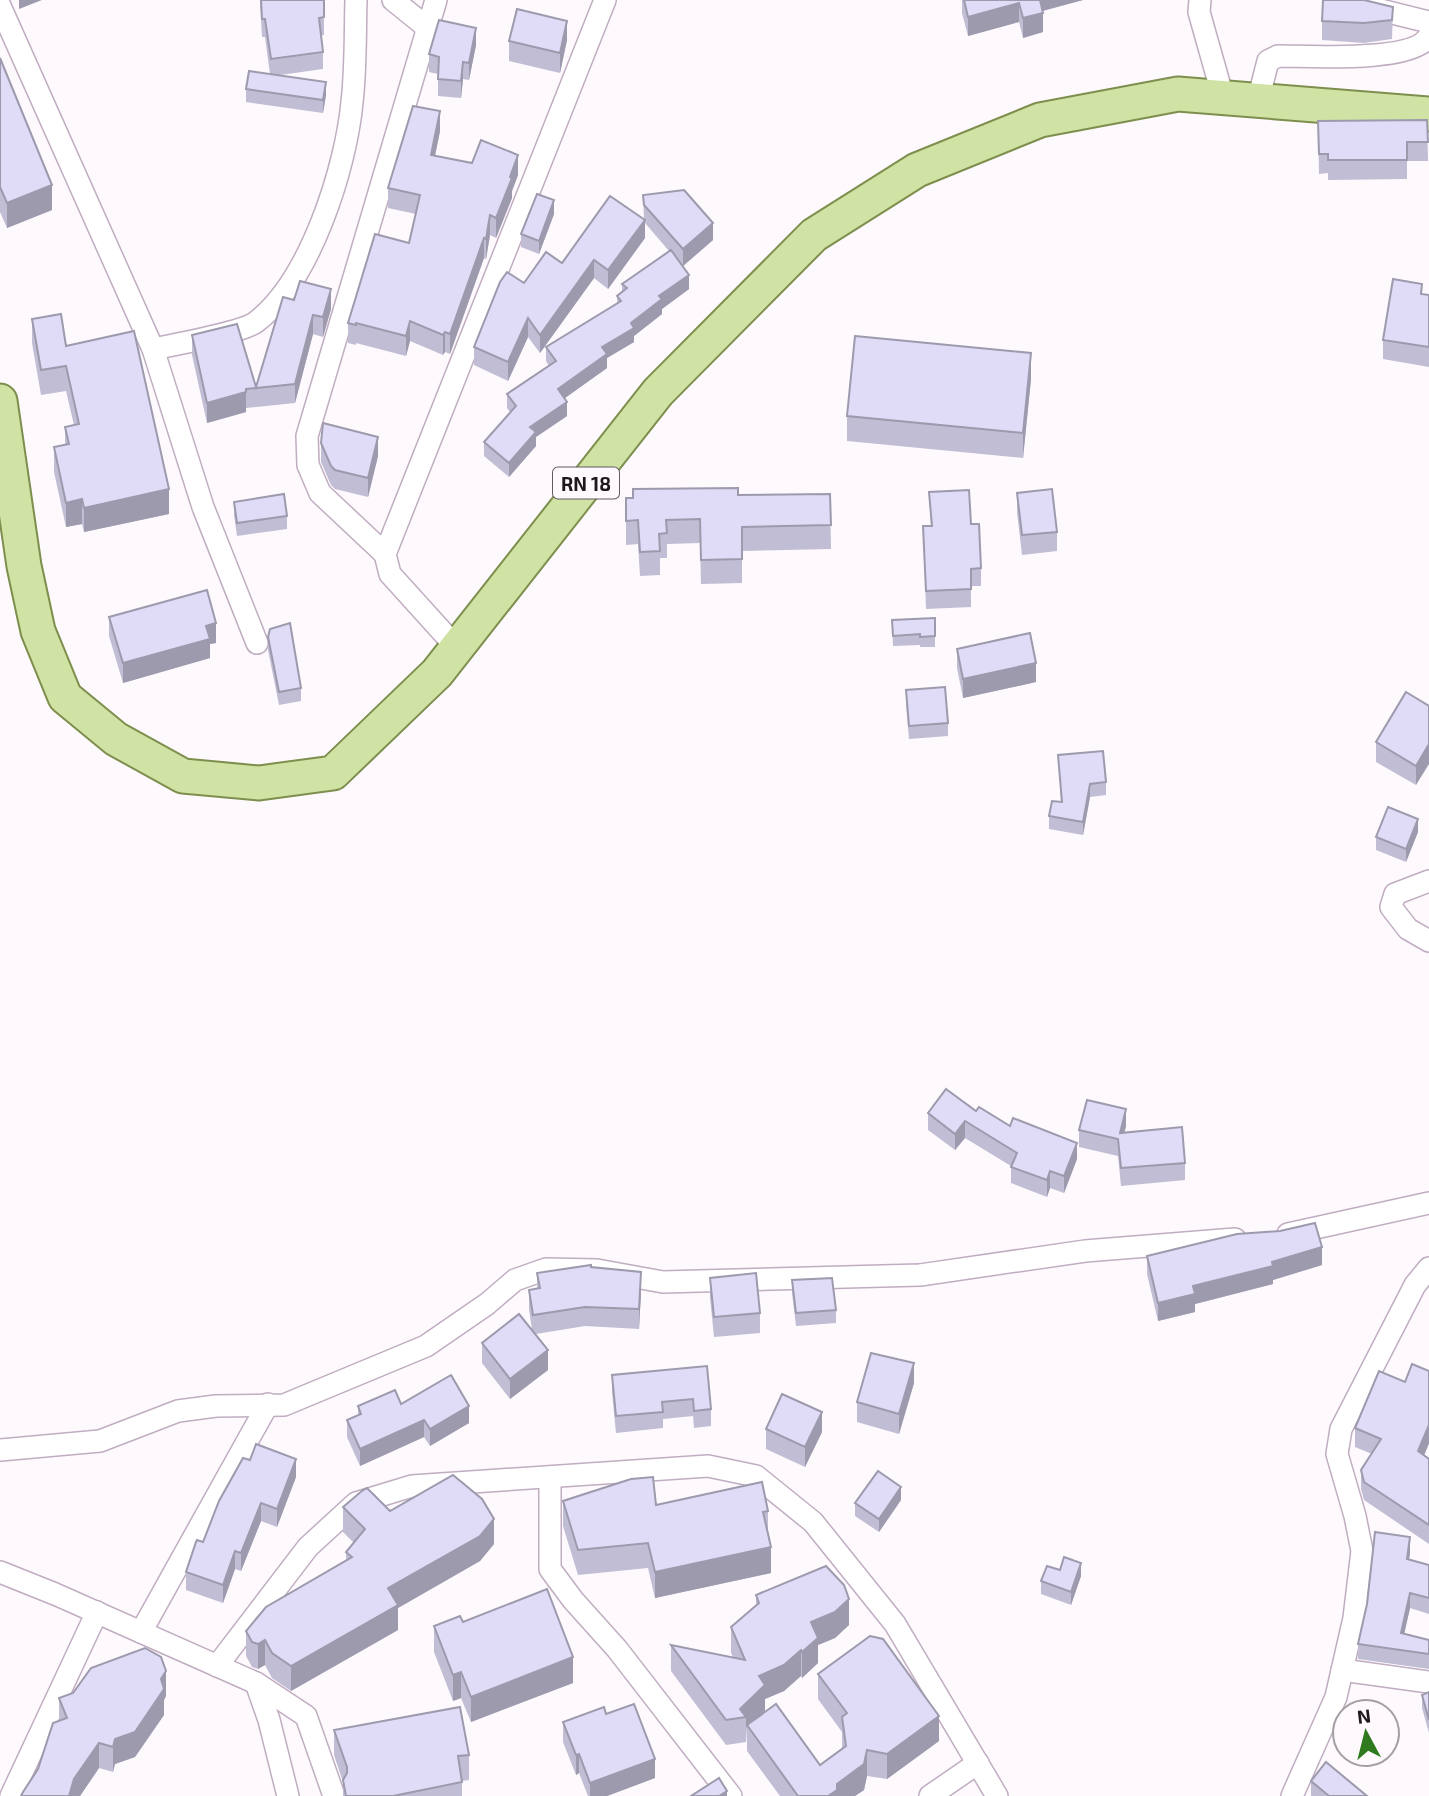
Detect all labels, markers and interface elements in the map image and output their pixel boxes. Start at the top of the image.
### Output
road number: RN 18 [553,468,619,498]
north arrow [1331,1698,1401,1768]
text: N [1356,1703,1372,1728]

